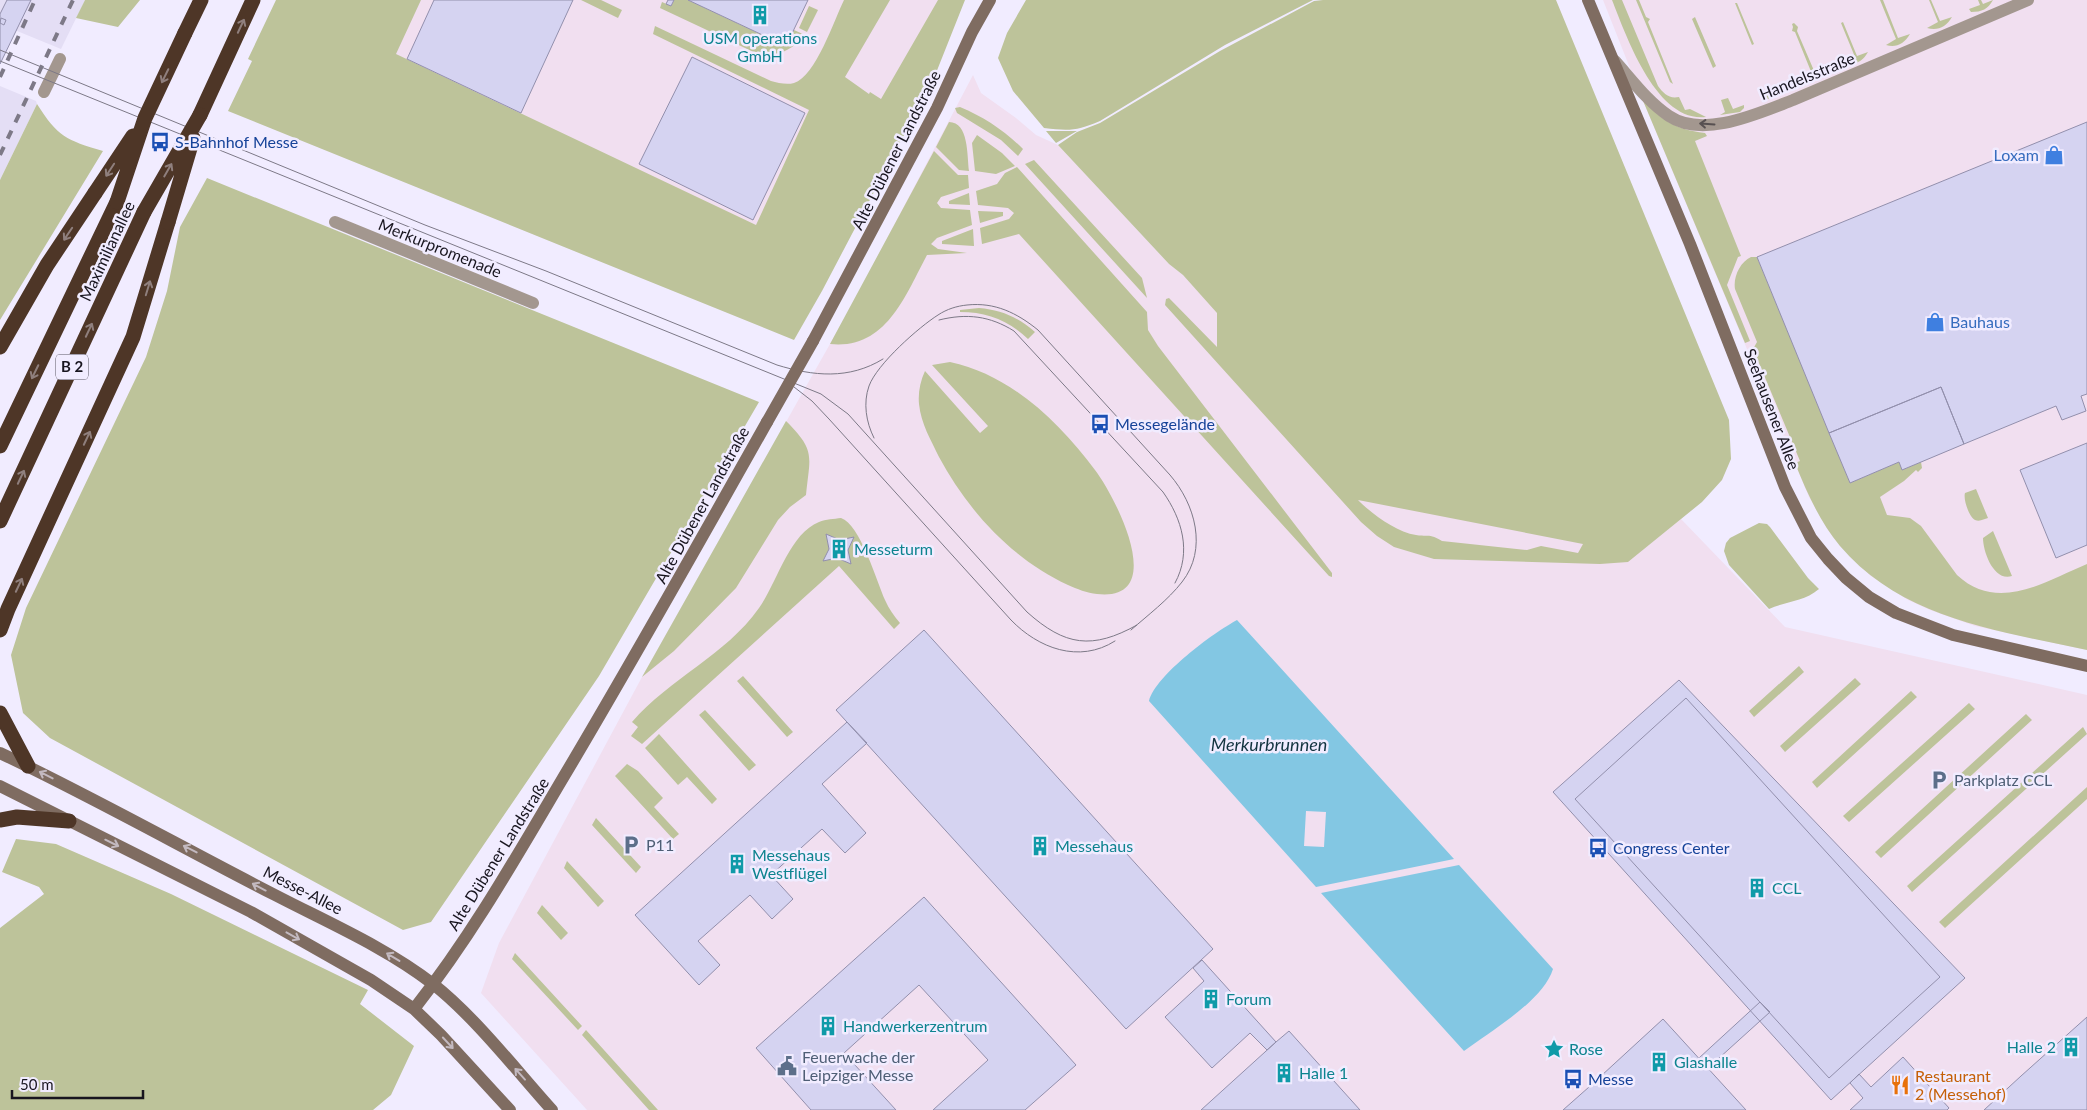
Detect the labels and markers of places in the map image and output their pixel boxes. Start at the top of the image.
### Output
building icon: USM operations GmbH [749,4,771,26]
place label: USM operations GmbH [703,28,817,65]
bus stop icon: S-Bahnhof Messe [149,131,171,153]
place label: S-Bahnhof Messe [175,132,298,151]
shop icon: Loxam [2043,144,2065,166]
place label: Loxam [1994,145,2039,164]
shop icon: Bauhaus [1924,311,1946,333]
place label: Bauhaus [1950,312,2010,331]
bus stop icon: Messegelände [1089,413,1111,435]
place label: Messegelände [1115,414,1215,433]
building icon: Messeturm [828,538,850,560]
place label: Messeturm [854,539,933,558]
parking icon: Parkplatz CCL [1928,769,1950,791]
place label: Parkplatz CCL [1954,770,2052,789]
parking icon: P11 [620,834,642,856]
place label: P11 [646,835,674,854]
building icon: Messehaus [1029,835,1051,857]
place label: Messehaus [1055,836,1133,855]
bus stop icon: Congress Center [1587,837,1609,859]
place label: Congress Center [1613,838,1730,857]
place label: Messehaus Westflügel [752,845,830,882]
building icon: Messehaus Westflügel [726,853,748,875]
building icon: CCL [1746,877,1768,899]
place label: CCL [1772,878,1801,897]
building icon: Forum [1200,988,1222,1010]
place label: Forum [1226,989,1271,1008]
building icon: Handwerkerzentrum [817,1015,839,1037]
place label: Handwerkerzentrum [843,1016,987,1035]
building icon: Halle 2 [2060,1036,2082,1058]
place label: Halle 2 [2007,1037,2056,1056]
place icon: Rose [1543,1038,1565,1060]
place label: Rose [1569,1039,1603,1058]
place label: Feuerwache der Leipziger Messe [802,1047,915,1084]
building icon: Glashalle [1648,1051,1670,1073]
place label: Glashalle [1674,1052,1737,1071]
public building icon: Feuerwache der Leipziger Messe [776,1055,798,1077]
building icon: Halle 1 [1273,1062,1295,1084]
place label: Halle 1 [1299,1063,1348,1082]
place label: Restaurant 2 (Messehof) [1915,1066,2006,1103]
bus stop icon: Messe [1562,1068,1584,1090]
place label: Messe [1588,1069,1633,1088]
restaurant icon: Restaurant 2 (Messehof) [1889,1074,1911,1096]

